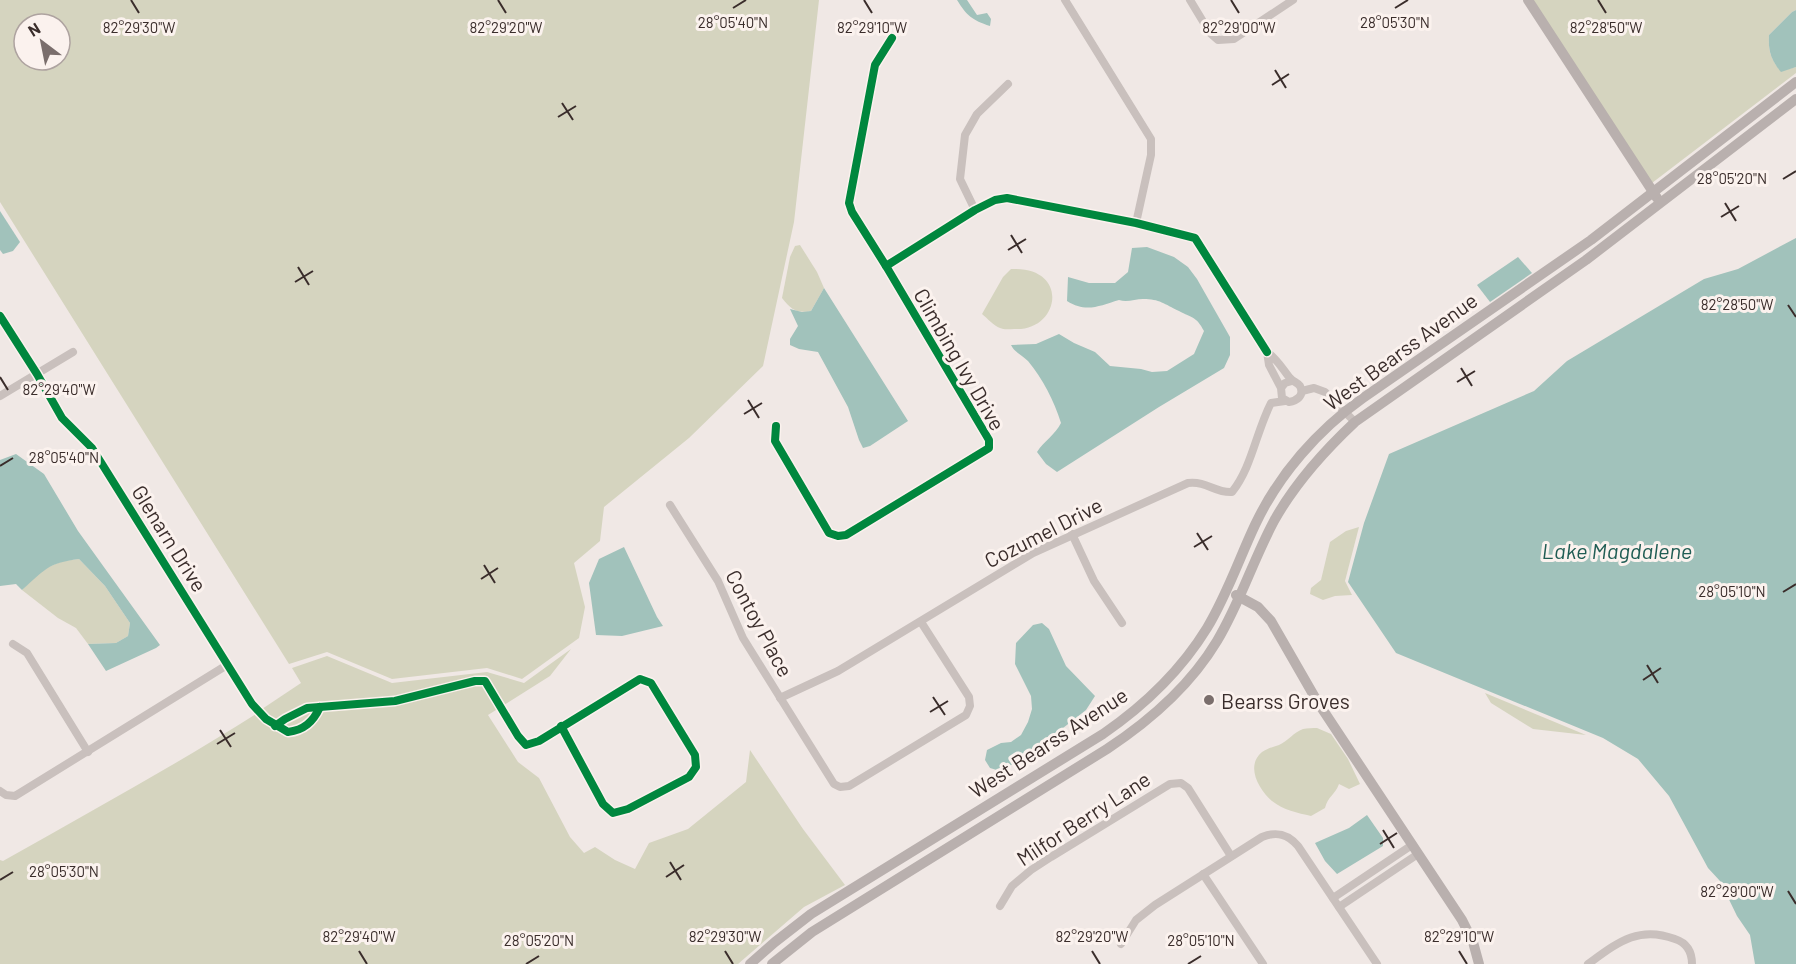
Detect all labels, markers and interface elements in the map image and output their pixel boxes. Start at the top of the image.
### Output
north arrow [12,12,72,72]
text: 28°05'40"N [698,13,768,31]
text: 28°05'30"N [1360,13,1430,31]
text: N [24,18,43,40]
text: 82°29'30"W [103,18,175,36]
text: 82°29'20"W [469,18,543,36]
text: 82°29'10"W [837,18,907,36]
text: 82°29'00"W [1202,18,1276,36]
text: 82°28'50"W [1570,18,1642,36]
text: 28°05'20"N [1697,169,1767,187]
street label: Climbing Ivy Drive [909,283,1011,435]
street label: West Bearss Avenue [1318,287,1482,415]
text: 82°28'50"W [1701,295,1773,313]
text: 82°29'40"W [22,380,96,398]
text: 28°05'40"N [29,448,99,466]
street label: Glenarn Drive [127,480,213,596]
street label: Cozumel Drive [980,492,1106,572]
water label: Lake Magdalene [1542,537,1692,563]
street label: Contoy Place [721,565,799,681]
text: 28°05'10"N [1698,582,1766,600]
street label: West Bearss Avenue [964,681,1132,803]
place label: Bearss Groves [1221,688,1350,713]
marker: Bearss Groves [1202,693,1216,707]
street label: Milfor Berry Lane [1012,766,1154,870]
text: 28°05'30"N [29,862,99,880]
text: 82°29'00"W [1700,882,1774,900]
text: 82°29'40"W [322,927,396,945]
text: 82°29'30"W [689,927,761,945]
text: 82°29'20"W [1055,927,1129,945]
text: 82°29'10"W [1424,927,1494,945]
text: 28°05'20"N [504,931,574,949]
text: 28°05'10"N [1167,931,1235,949]

